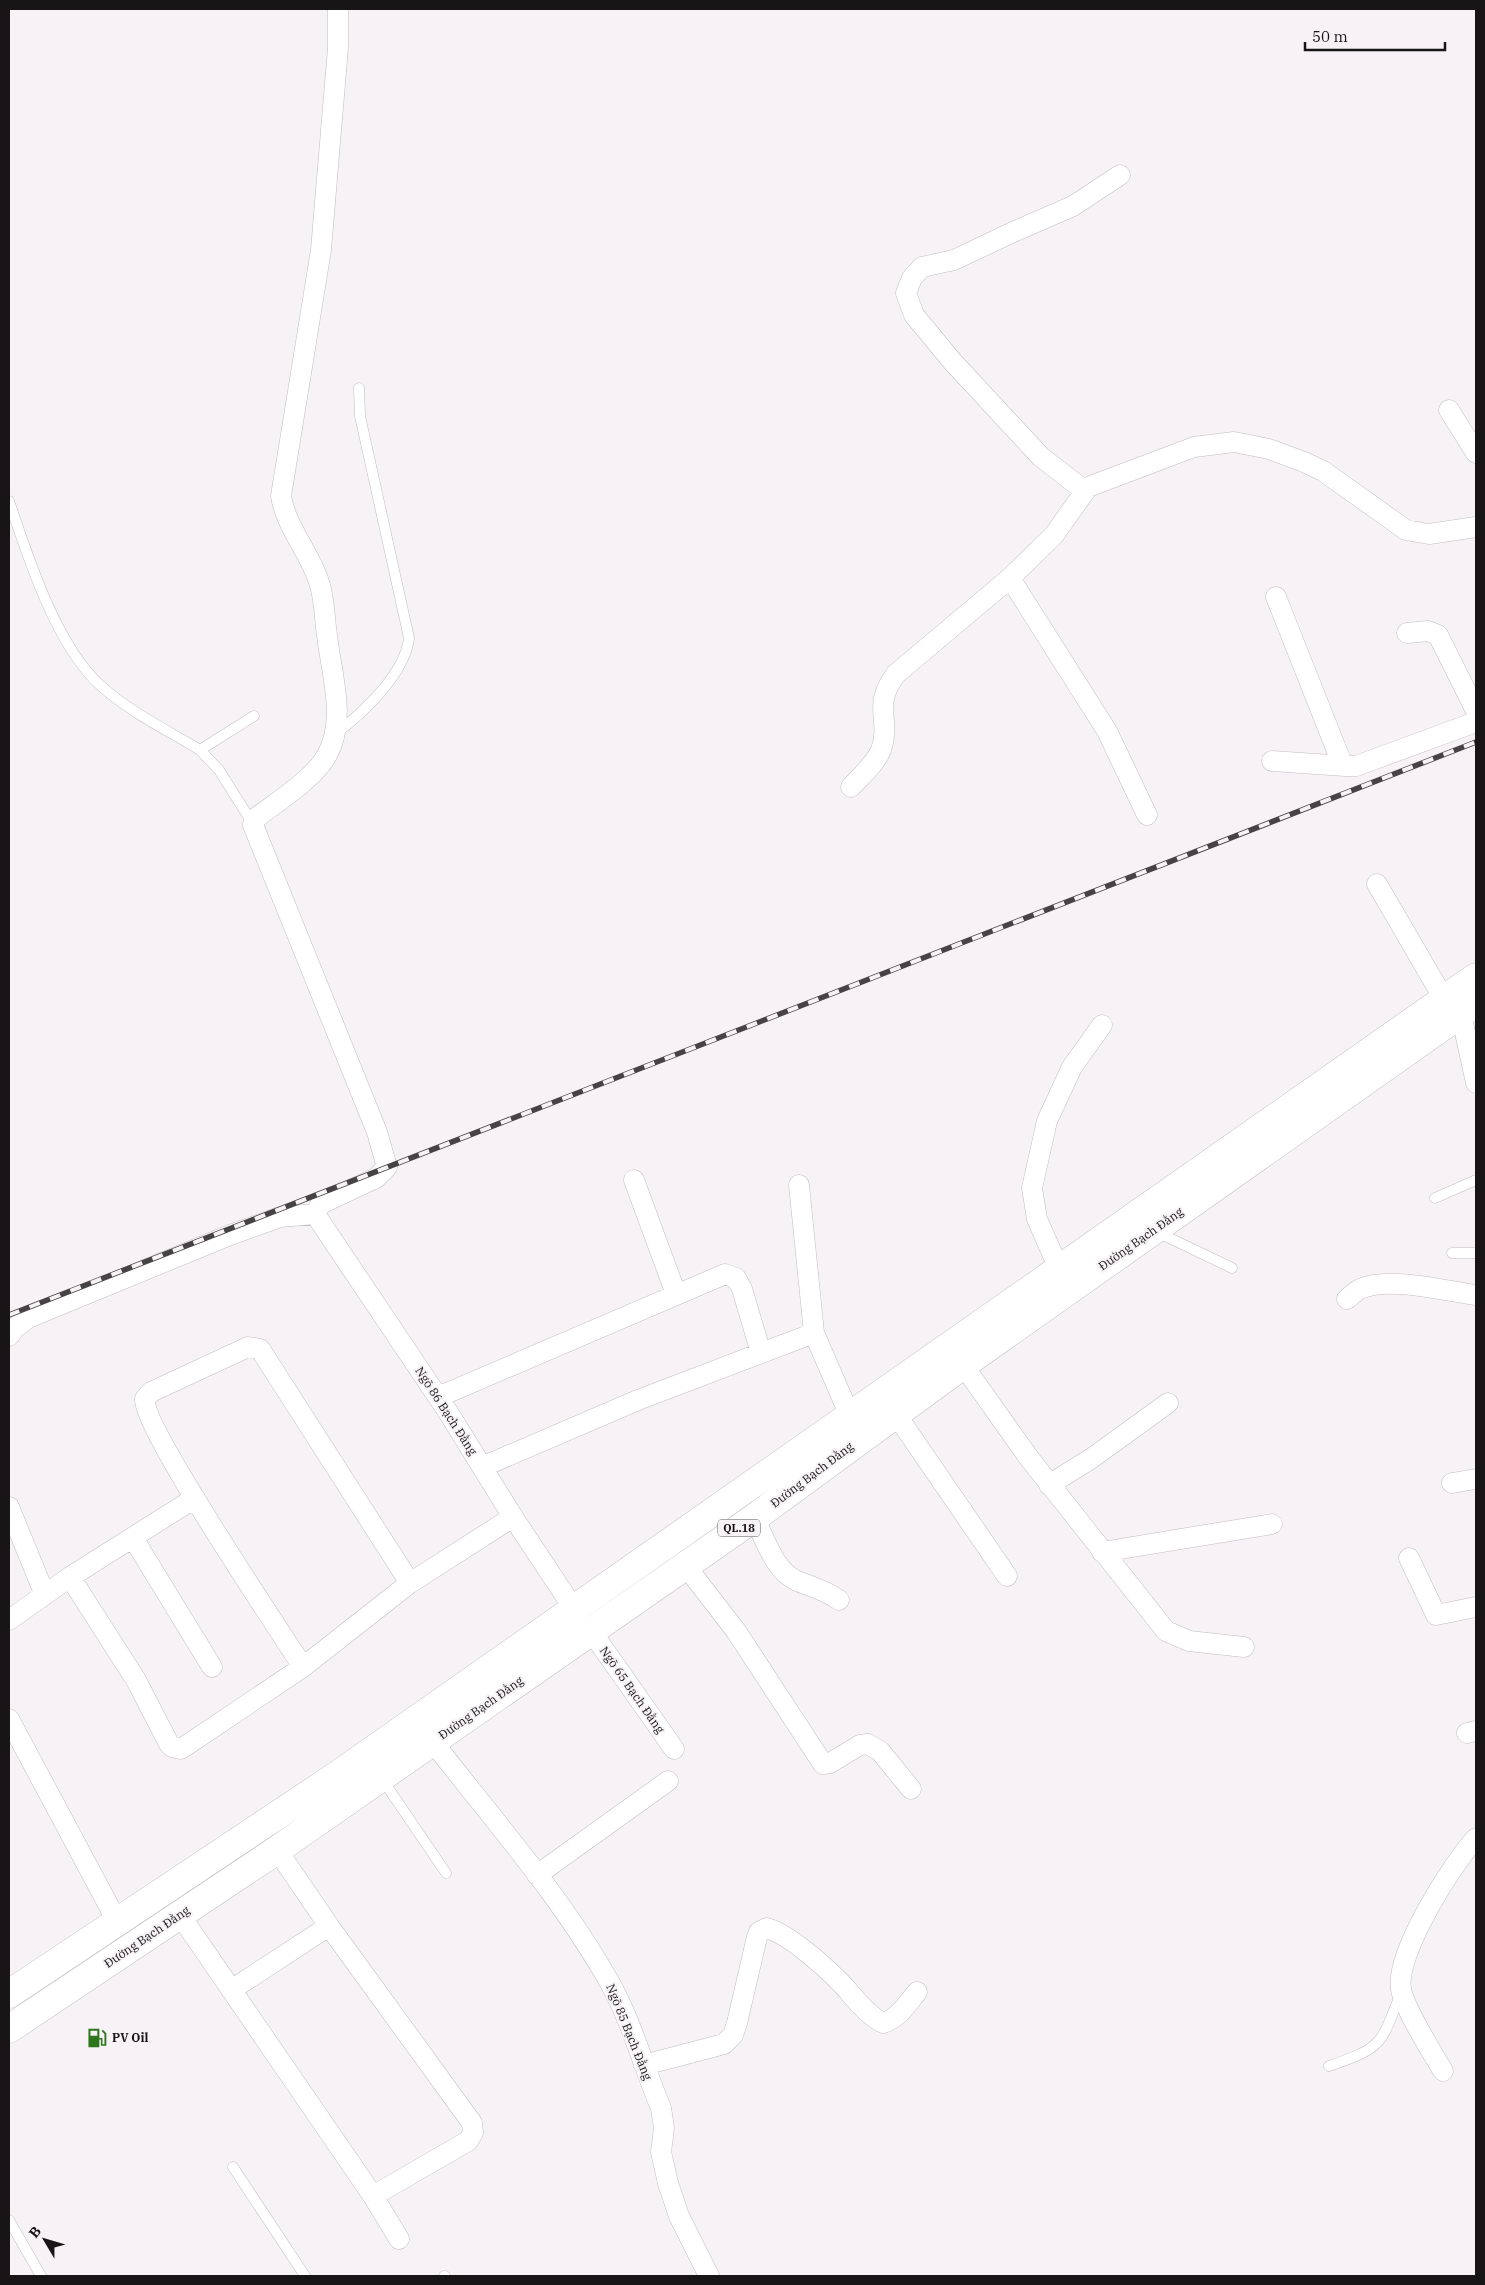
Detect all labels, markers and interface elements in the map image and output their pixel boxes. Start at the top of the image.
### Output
scale bar [1305,20,1445,52]
text: 50 m [1312,27,1348,46]
street label: Đường Bạch Đằng [1095,1204,1186,1273]
street label: Ngõ 86 Bạch Đằng [412,1364,481,1458]
street label: Đường Bạch Đằng [767,1438,856,1511]
road number: QL.18 [718,1520,760,1536]
street label: Ngõ 65 Bạch Đằng [597,1643,668,1736]
street label: Đường Bạch Đằng [435,1673,526,1742]
street label: Đường Bạch Đằng [101,1902,193,1971]
street label: Ngõ 85 Bạch Đằng [603,1981,656,2083]
fuel station icon: PV Oil [86,2027,108,2049]
place label: PV Oil [112,2030,148,2045]
north arrow [20,2215,70,2265]
text: B [25,2222,45,2241]

